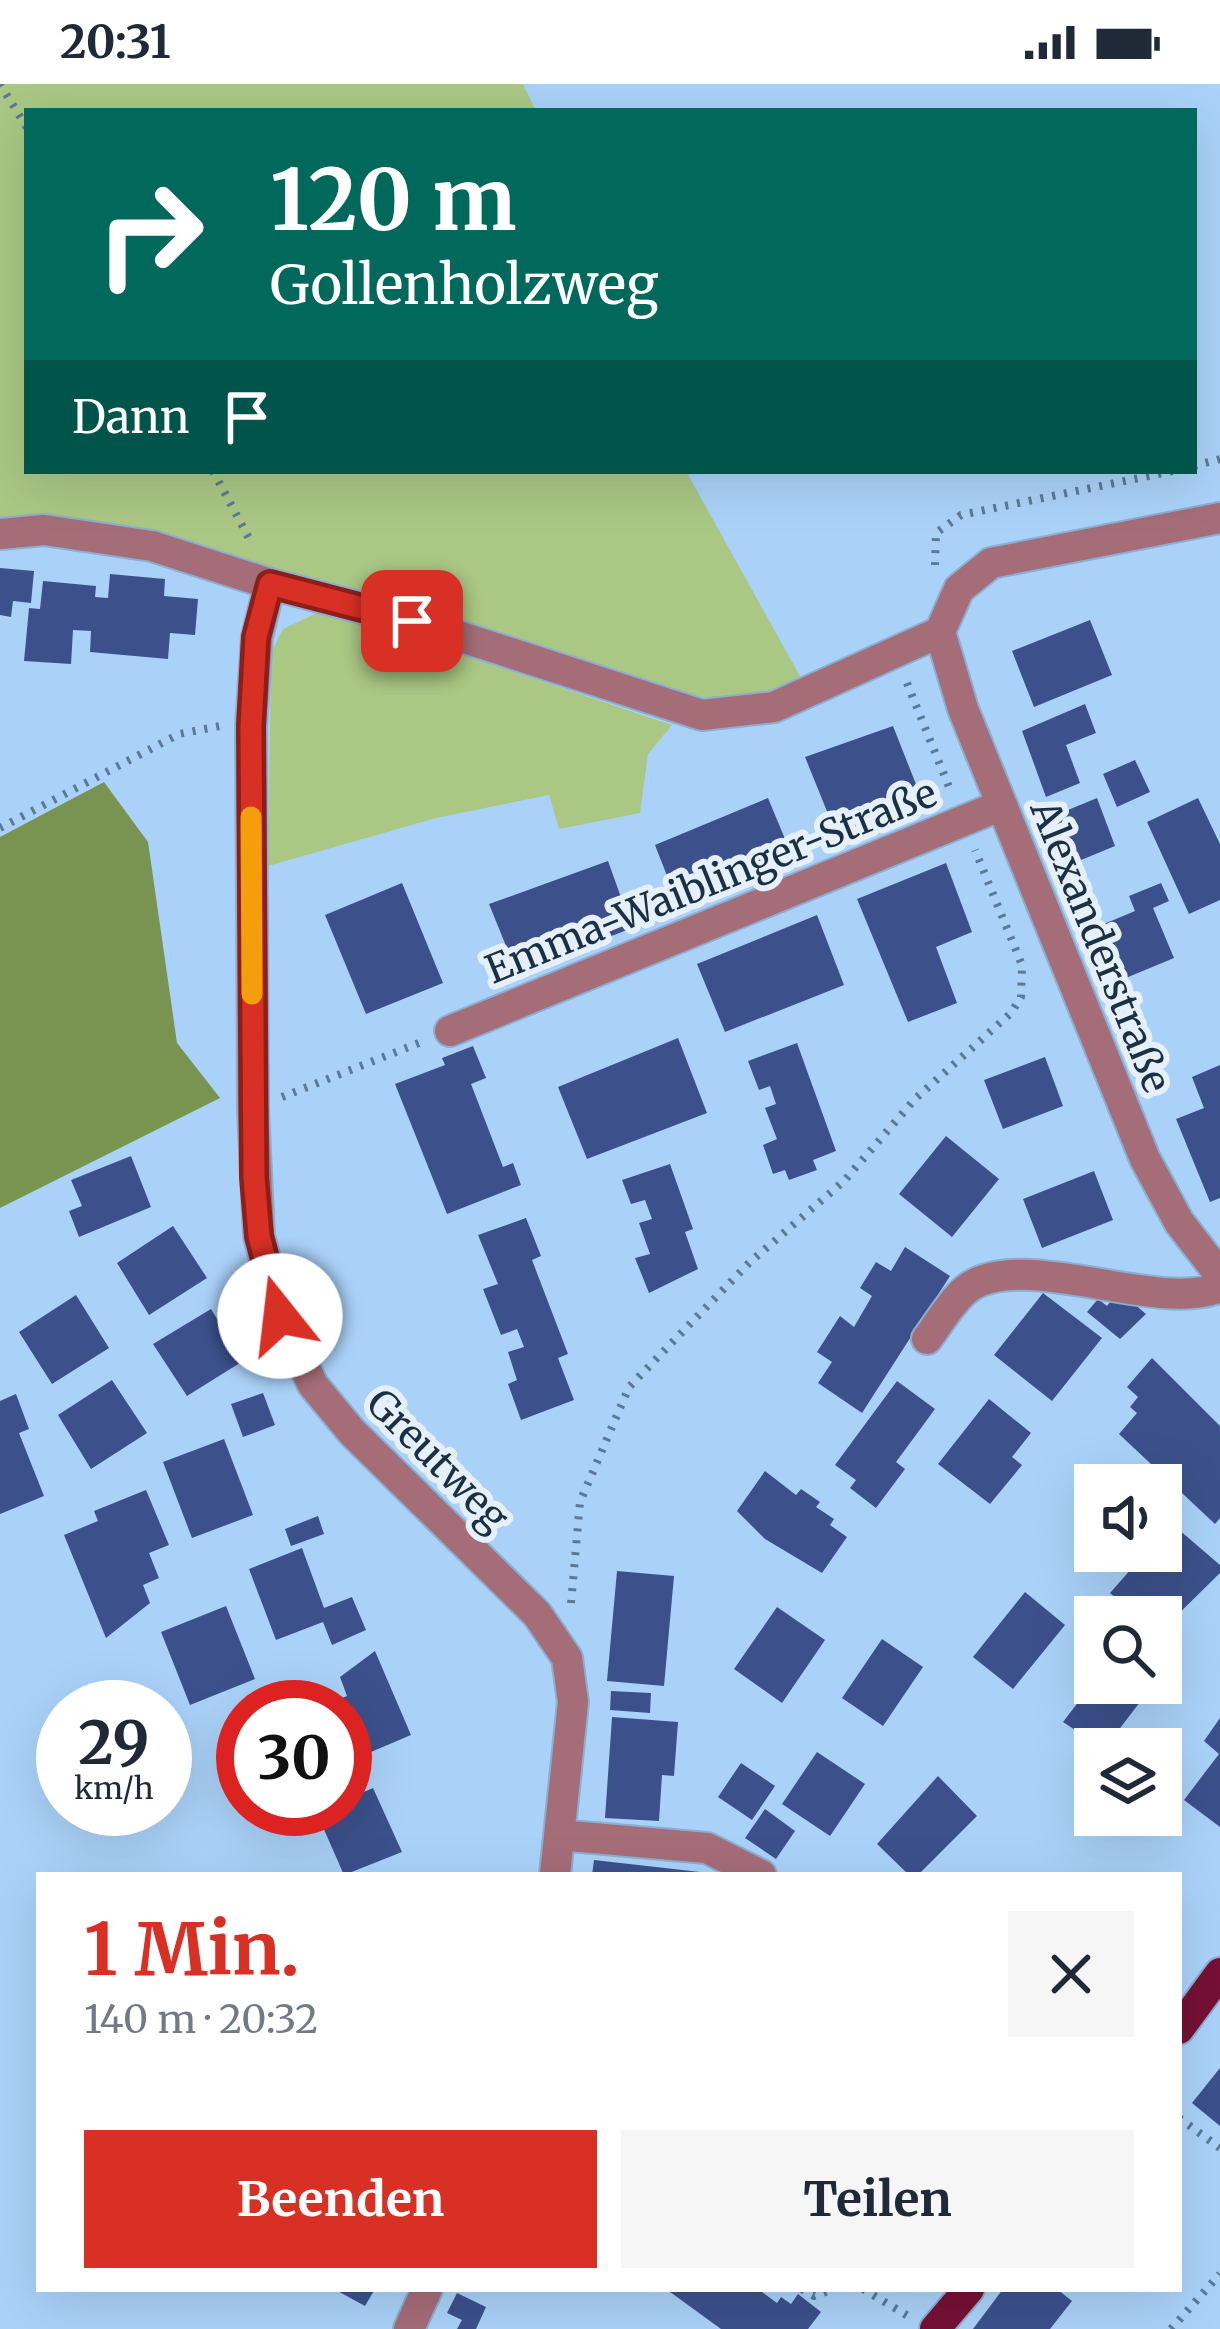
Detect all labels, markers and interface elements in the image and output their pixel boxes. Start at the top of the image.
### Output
text: 20:31 [60,14,171,70]
text: 120 m [270,147,517,253]
icon: right [72,156,228,312]
text: Gollenholzweg [270,251,659,319]
icon: arrive [214,384,280,450]
text: Dann [72,389,190,445]
pin [361,570,463,672]
icon: arrive [379,588,445,654]
street label: Emma-Waiblinger-Straße [479,768,944,994]
street label: Alexanderstraße [1019,792,1181,1099]
position arrow [217,1253,343,1379]
street label: Greutweg [356,1379,519,1542]
map controls [1074,1464,1182,1836]
button: sound [1074,1464,1182,1572]
button: search [1074,1596,1182,1704]
speed limit sign: 30 [216,1680,372,1836]
text: 29 [78,1705,150,1780]
button: layers [1074,1728,1182,1836]
text: km/h [74,1769,154,1807]
text: 1 Min. [84,1904,300,1995]
button: close [1008,1911,1134,2037]
text: 140 m · 20:32 [84,1995,318,2044]
button: Beenden [84,2130,597,2268]
button: Teilen [621,2130,1134,2268]

